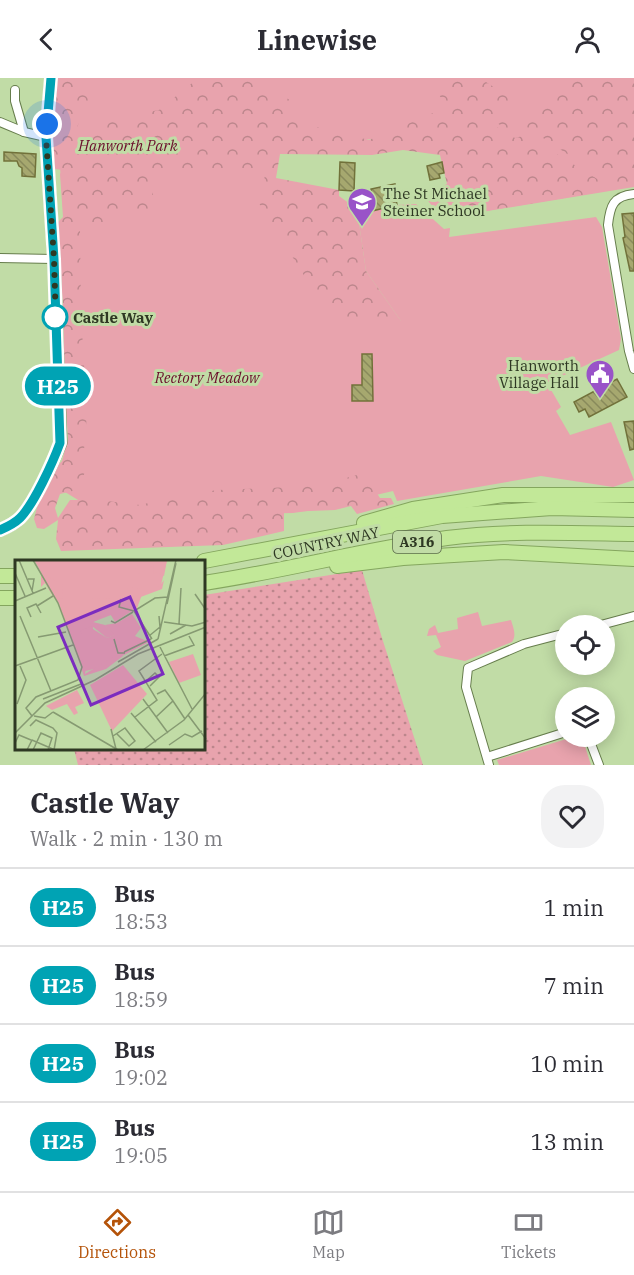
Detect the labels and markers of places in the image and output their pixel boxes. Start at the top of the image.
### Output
place label: The St Michael Steiner School [383,184,487,220]
school or university icon: The St Michael Steiner School [346,186,378,228]
marker: Castle Way [42,304,68,330]
place label: Castle Way [73,308,154,327]
place label: Hanworth Village Hall [499,356,579,392]
public building icon: Hanworth Village Hall [584,358,616,400]

